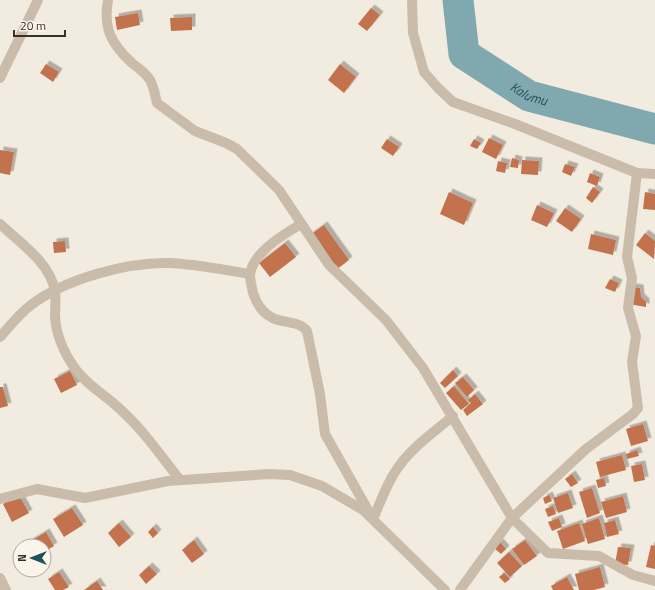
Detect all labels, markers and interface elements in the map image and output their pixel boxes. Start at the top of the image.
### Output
scale bar [14,12,65,38]
text: 20 m [20,16,46,35]
water label: Kalumu [507,77,551,111]
north arrow [12,538,52,578]
text: N [14,554,30,562]

